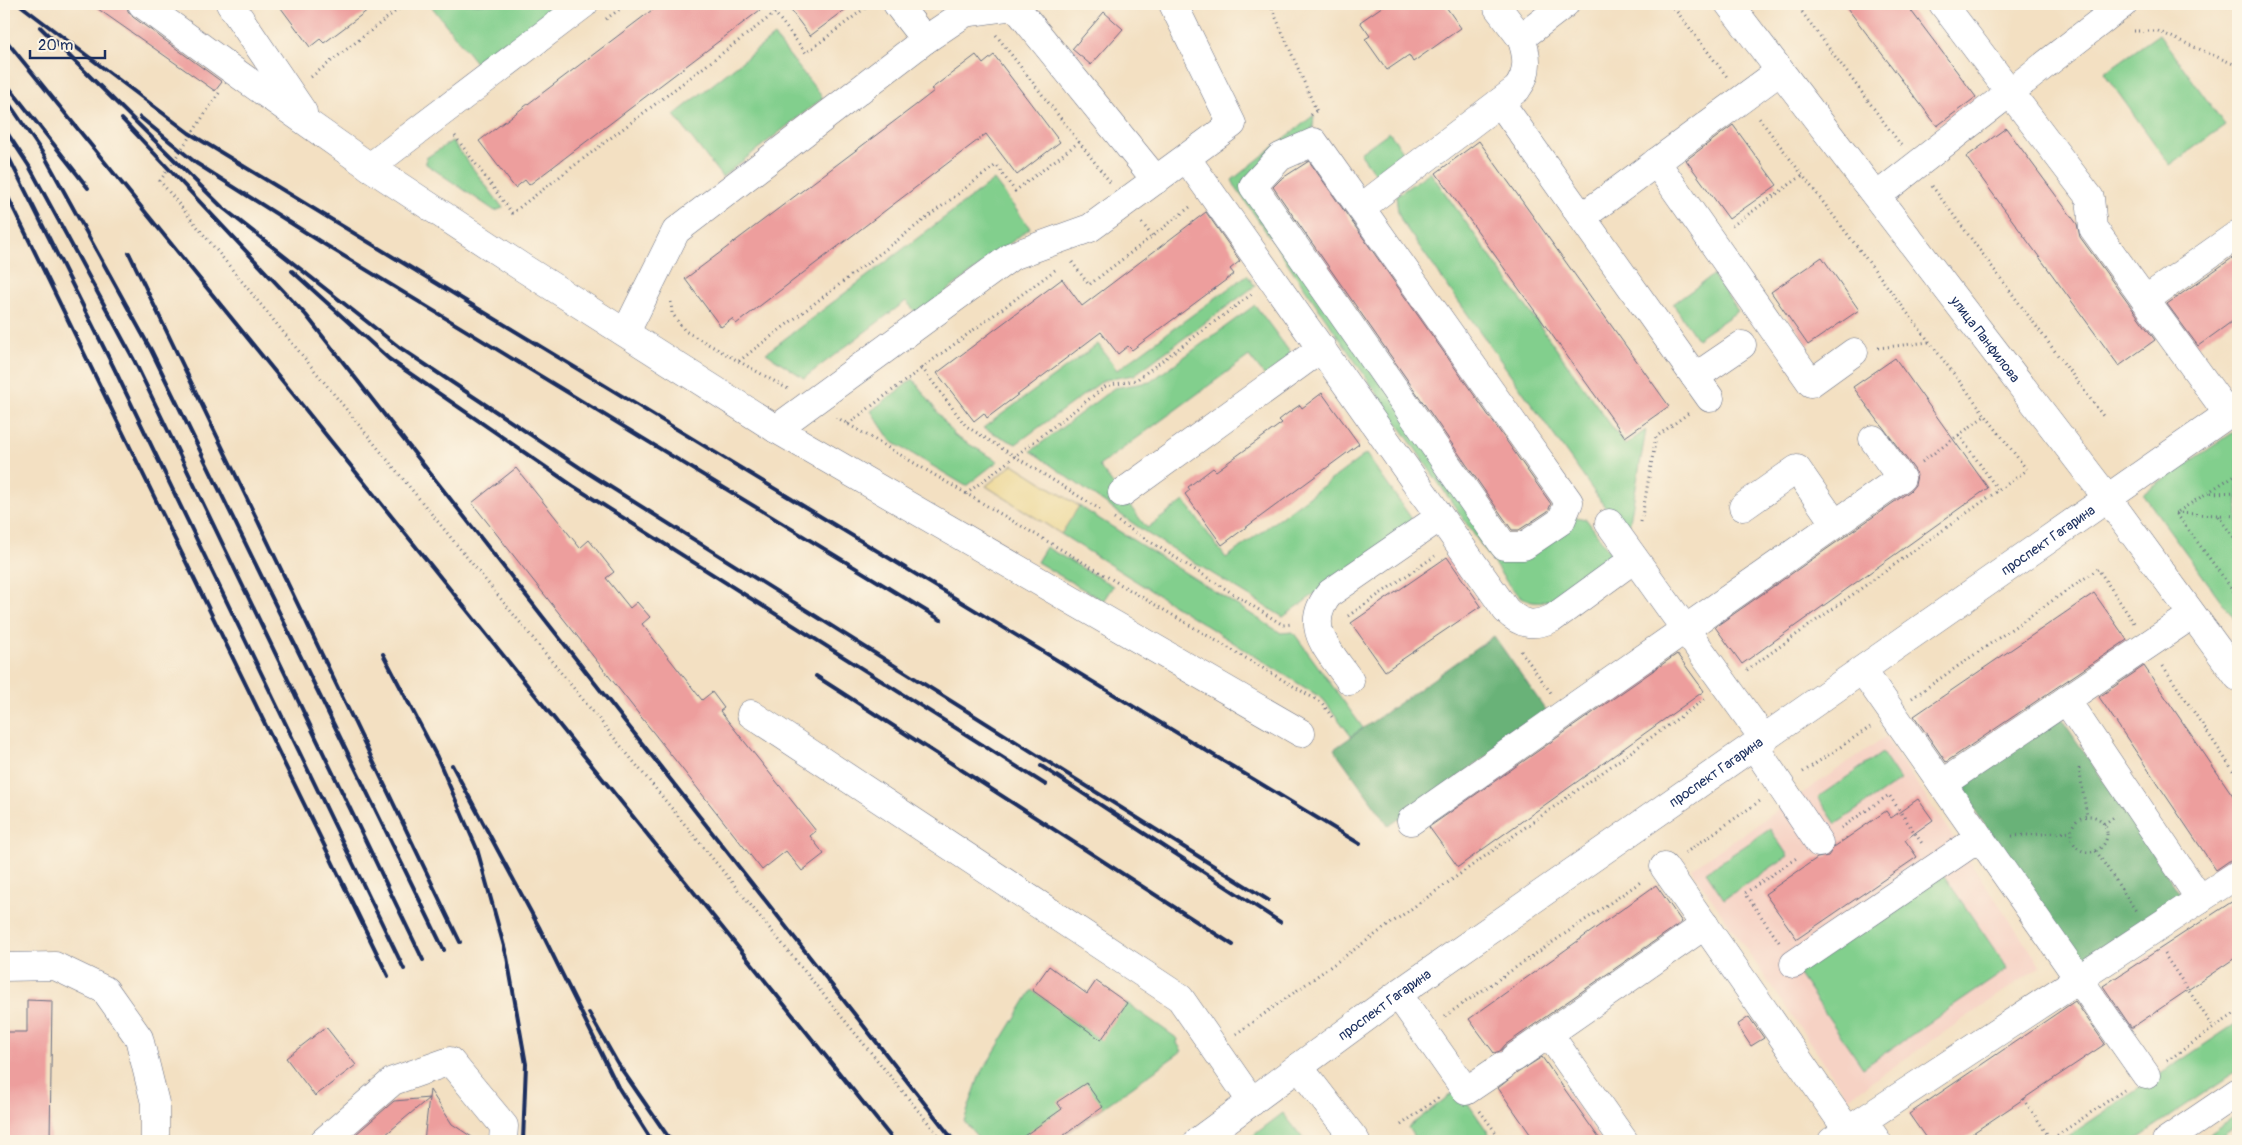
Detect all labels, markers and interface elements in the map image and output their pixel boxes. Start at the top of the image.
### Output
scale bar [30,28,105,60]
text: 20 m [38,36,73,55]
street label: улица Панфилова [1946,292,2024,386]
street label: проспект Гагарина [1998,502,2098,579]
street label: проспект Гагарина [1666,734,1766,811]
street label: проспект Гагарина [1335,966,1434,1044]

